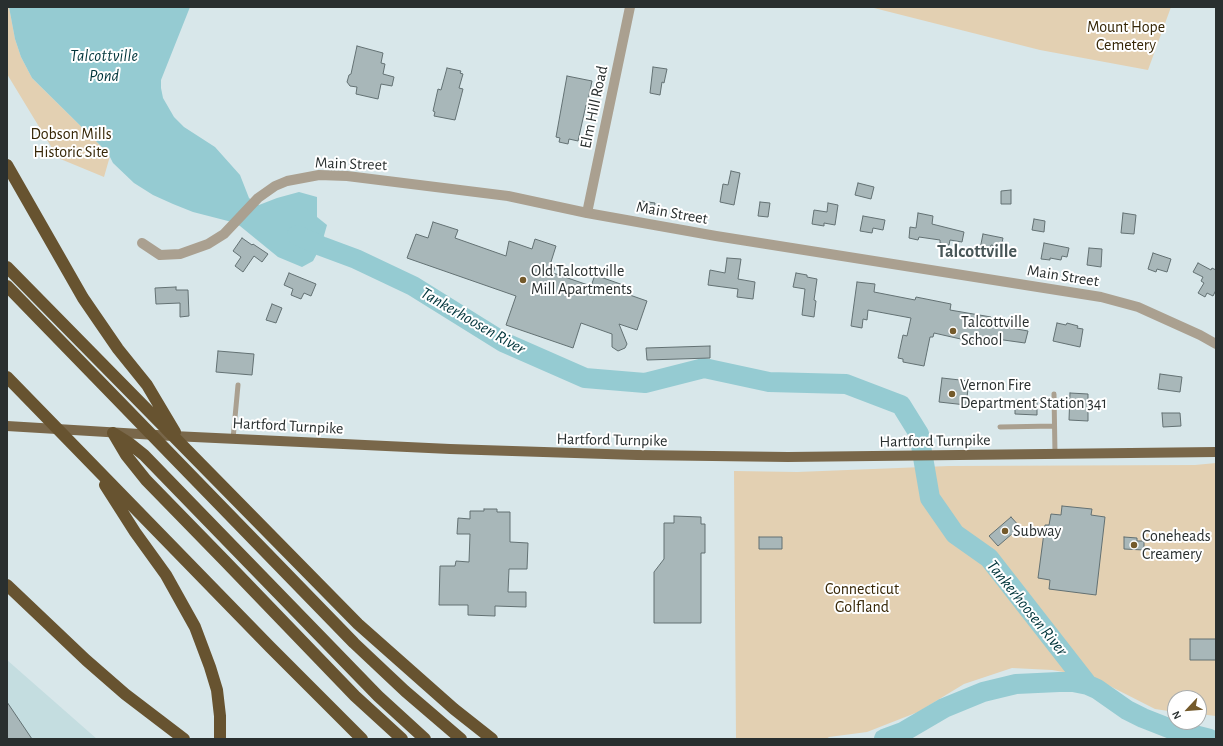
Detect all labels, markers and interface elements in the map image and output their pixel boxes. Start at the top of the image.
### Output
park label: Mount Hope Cemetery [1087,17,1165,55]
water label: Talcottville Pond [70,46,138,86]
street label: Elm Hill Road [576,64,612,150]
park label: Dobson Mills Historic Site [30,124,112,162]
street label: Main Street [315,153,387,175]
street label: Main Street [635,197,709,229]
district label: Talcottville [937,241,1017,263]
place label: Old Talcottville Mill Apartments [531,261,632,299]
street label: Main Street [1026,261,1100,291]
marker: Old Talcottville Mill Apartments [518,275,528,285]
water label: Tankerhoosen River [417,283,529,359]
place label: Talcottville School [961,312,1029,350]
marker: Talcottville School [948,326,958,336]
place label: Vernon Fire Department Station 341 [960,375,1107,413]
marker: Vernon Fire Department Station 341 [947,389,957,399]
street label: Hartford Turnpike [232,414,344,438]
street label: Hartford Turnpike [556,429,668,451]
street label: Hartford Turnpike [879,430,991,452]
place label: Subway [1013,521,1061,541]
marker: Subway [1000,526,1010,536]
place label: Coneheads Creamery [1142,526,1211,564]
marker: Coneheads Creamery [1129,540,1139,550]
water label: Tankerhoosen River [982,556,1072,660]
park label: Connecticut Golfland [825,579,899,617]
north arrow [1167,690,1207,730]
text: N [1170,709,1183,721]

